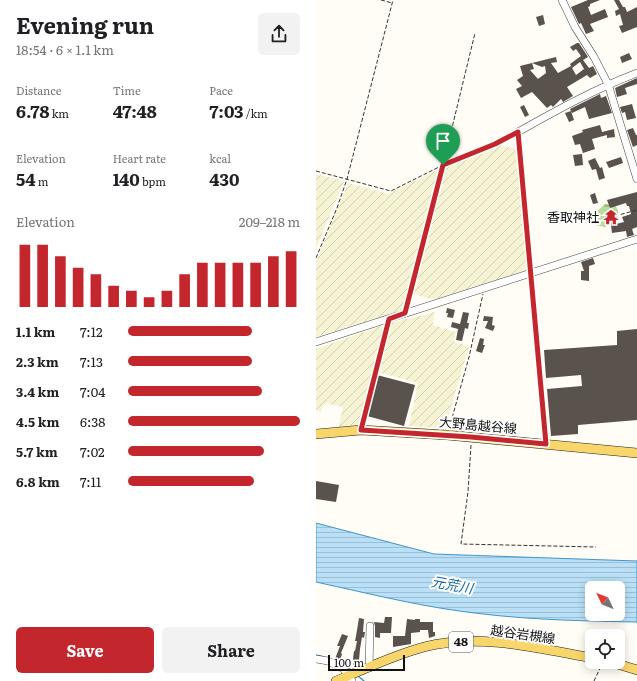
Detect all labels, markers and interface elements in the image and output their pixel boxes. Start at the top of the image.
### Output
text: Evening run [16,8,154,41]
button: share [258,13,300,55]
text: 18:54 · 6 × 1.1 km [16,40,114,59]
text: Distance [16,82,61,98]
text: Time [113,82,141,98]
text: Pace [209,82,233,98]
text: 6.78 [16,98,49,123]
text: 47:48 [113,98,157,123]
text: 7:03 [209,98,244,123]
text: km [49,105,69,121]
text: /km [244,105,268,121]
pin [426,124,460,165]
icon: arrive [432,130,454,152]
text: Elevation [16,150,66,166]
text: Heart rate [113,150,166,166]
text: kcal [209,150,231,166]
text: 54 [16,166,36,191]
text: 140 [113,166,140,191]
text: 430 [209,166,240,191]
text: m [36,173,48,189]
text: bpm [140,173,166,189]
place label: 香取神社 [547,207,599,226]
temple icon: 香取神社 [602,208,620,226]
text: Elevation [16,212,75,231]
text: 209–218 m [239,212,300,231]
text: 1.1 km [16,322,55,341]
text: 7:12 [80,322,103,341]
text: 2.3 km [16,352,59,371]
text: 7:13 [80,352,103,371]
text: 3.4 km [16,382,59,401]
text: 7:04 [80,382,105,401]
text: 4.5 km [16,412,59,431]
text: 6:38 [80,412,105,431]
street label: 大野島越谷線 [438,412,518,437]
text: 5.7 km [16,442,58,461]
text: 7:02 [80,442,105,461]
text: 6.8 km [16,472,60,491]
text: 7:11 [80,472,101,491]
water label: 元荒川 [430,571,477,598]
north arrow [585,581,625,621]
map controls [585,581,625,669]
street label: 越谷岩槻線 [490,620,557,647]
button: Save [16,627,154,673]
button: Share [162,627,300,673]
button: locate [585,629,625,669]
road number: 48 [449,632,473,652]
scale bar [328,653,405,672]
text: 100 m [334,654,364,670]

